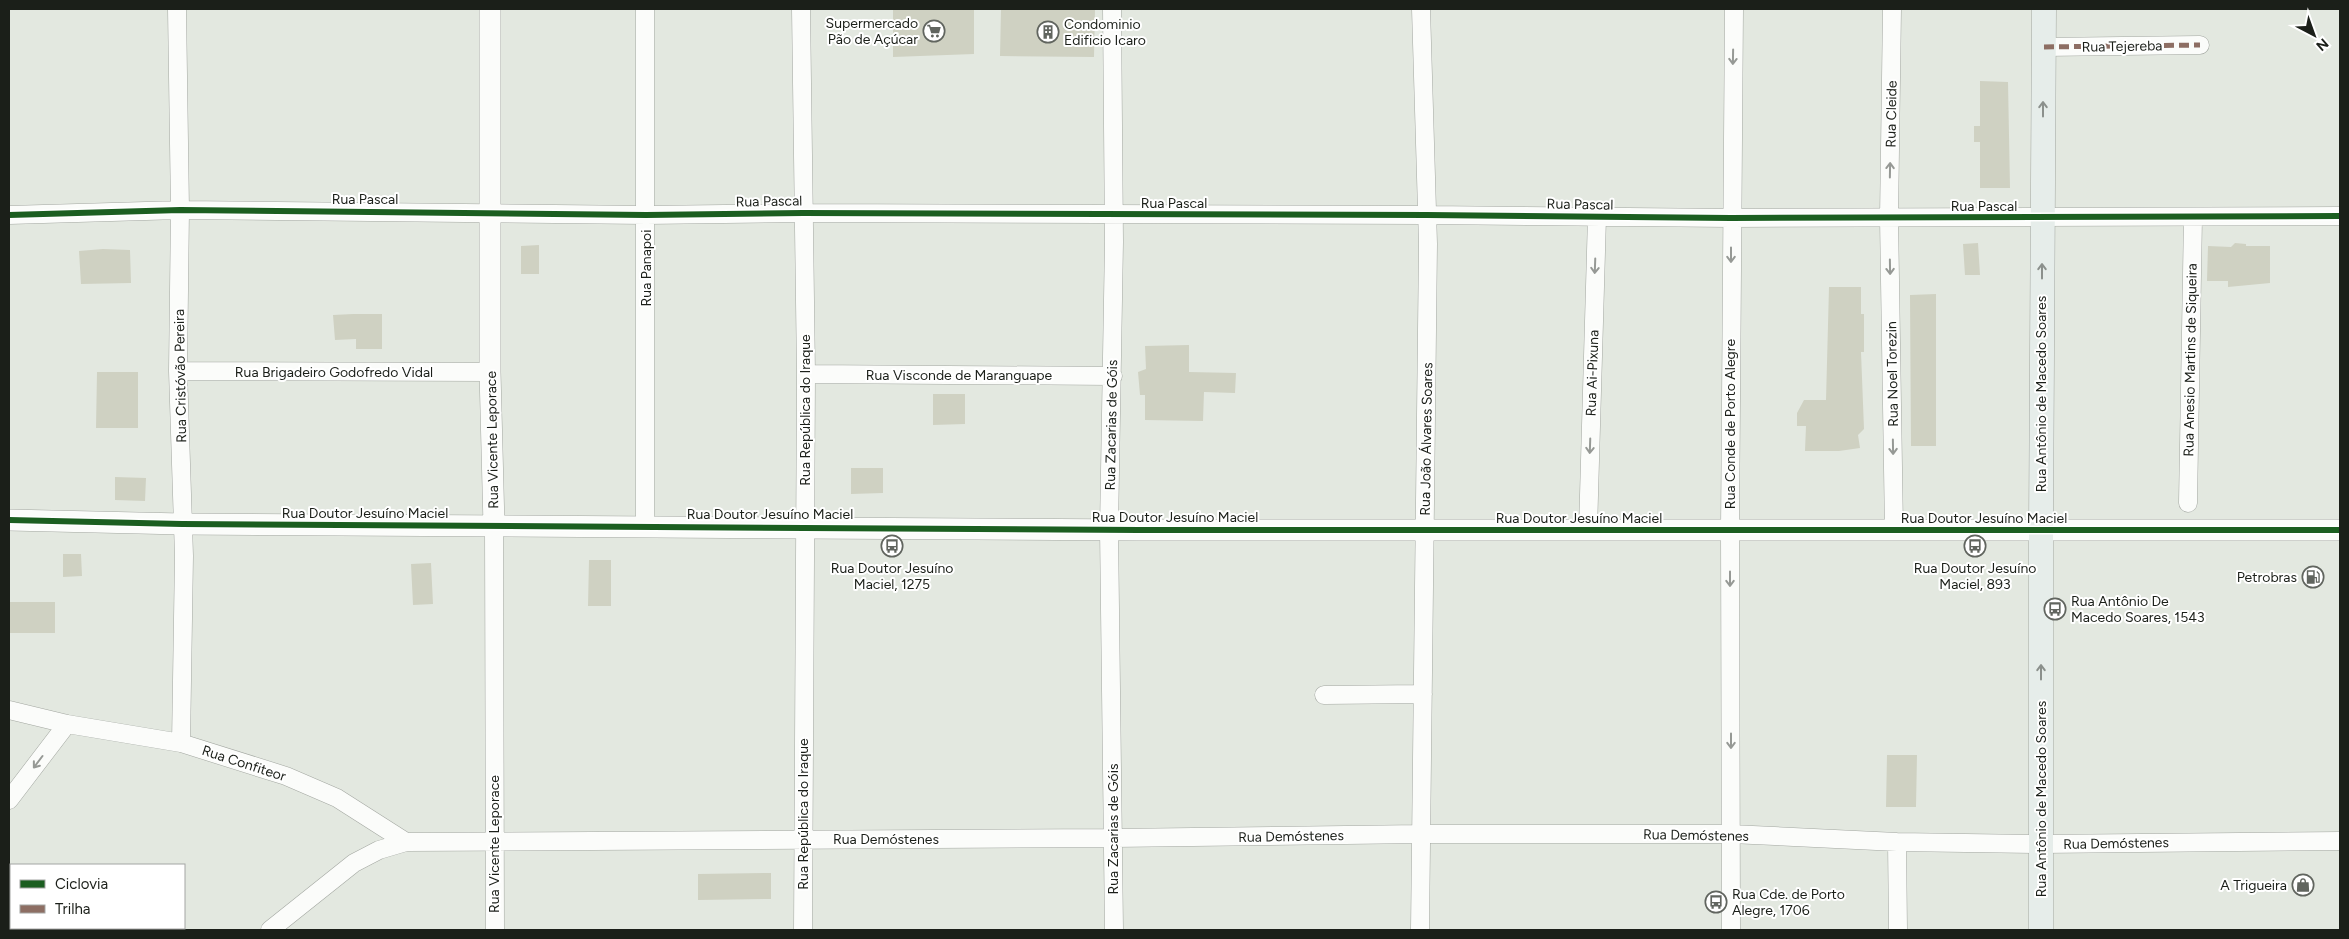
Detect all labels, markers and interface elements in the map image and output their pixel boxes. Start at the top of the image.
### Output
north arrow [2289,10,2339,60]
place label: Supermercado Pão de Açúcar [826,15,918,48]
place label: Condominio Edificio Icaro [1064,16,1146,49]
supermarket icon: Supermercado Pão de Açúcar [922,19,946,43]
building icon: Condominio Edificio Icaro [1036,20,1060,44]
text: N [2313,34,2332,54]
street label: Rua Tejereba [2081,37,2163,56]
one-way arrow [1728,49,1738,65]
street label: Rua Cleide [1882,80,1901,148]
one-way arrow [2038,101,2048,117]
one-way arrow [1885,162,1895,178]
street label: Rua Pascal [332,191,398,208]
street label: Rua Pascal [736,192,802,211]
street label: Rua Pascal [1141,195,1207,212]
street label: Rua Pascal [1547,195,1613,214]
street label: Rua Pascal [1951,198,2017,215]
street label: Rua Panapoi [638,230,655,306]
one-way arrow [1726,246,1736,263]
one-way arrow [1591,257,1600,273]
one-way arrow [1885,258,1895,275]
one-way arrow [2037,263,2047,280]
street label: Rua Anesio Martins de Siqueira [2180,263,2201,457]
street label: Rua Antônio de Macedo Soares [2033,296,2050,492]
street label: Rua Cristóvão Pereira [171,309,190,443]
street label: Rua Noel Torezin [1883,321,1902,427]
street label: Rua Ai-Pixuna [1582,329,1603,417]
street label: Rua República do Iraque [797,334,814,486]
street label: Rua Conde de Porto Alegre [1722,339,1739,509]
street label: Rua Zacarias de Góis [1102,359,1121,491]
street label: Rua João Álvares Soares [1417,362,1436,516]
street label: Rua Brigadeiro Godofredo Vidal [235,364,433,381]
street label: Rua Visconde de Maranguape [866,367,1053,384]
street label: Rua Vicente Leporace [483,371,502,509]
one-way arrow [1585,437,1595,453]
one-way arrow [1888,438,1898,455]
street label: Rua Doutor Jesuíno Maciel [282,505,448,522]
street label: Rua Doutor Jesuíno Maciel [687,506,853,523]
street label: Rua Doutor Jesuíno Maciel [1092,509,1258,526]
street label: Rua Doutor Jesuíno Maciel [1496,510,1662,527]
street label: Rua Doutor Jesuíno Maciel [1901,510,2067,527]
bus stop icon: Rua Doutor Jesuíno Maciel, 1275 [880,534,904,558]
bus stop icon: Rua Doutor Jesuíno Maciel, 893 [1963,534,1987,558]
place label: Rua Doutor Jesuíno Maciel, 1275 [831,560,953,593]
place label: Rua Doutor Jesuíno Maciel, 893 [1914,560,2036,593]
fuel station icon: Petrobras [2301,565,2325,589]
place label: Petrobras [2237,569,2297,586]
one-way arrow [1725,570,1735,587]
place label: Rua Antônio De Macedo Soares, 1543 [2071,593,2205,626]
bus stop icon: Rua Antônio De Macedo Soares, 1543 [2043,597,2067,621]
one-way arrow [2036,664,2046,680]
street label: Rua Antônio de Macedo Soares [2033,701,2050,897]
one-way arrow [1726,733,1736,749]
street label: Rua República do Iraque [795,738,812,890]
street label: Rua Confiteor [200,742,288,785]
one-way arrow [33,755,43,769]
street label: Rua Zacarias de Góis [1105,764,1122,894]
street label: Rua Vicente Leporace [486,775,503,913]
street label: Rua Demóstenes [1643,826,1749,845]
street label: Rua Demóstenes [1238,827,1344,846]
street label: Rua Demóstenes [833,831,939,848]
street label: Rua Demóstenes [2063,834,2169,853]
legend [10,864,185,929]
shop icon: A Trigueira [2291,873,2315,897]
text: Ciclovia [55,875,108,893]
place label: A Trigueira [2220,877,2287,894]
place label: Rua Cde. de Porto Alegre, 1706 [1732,886,1845,919]
bus stop icon: Rua Cde. de Porto Alegre, 1706 [1704,890,1728,914]
text: Trilha [55,900,90,918]

